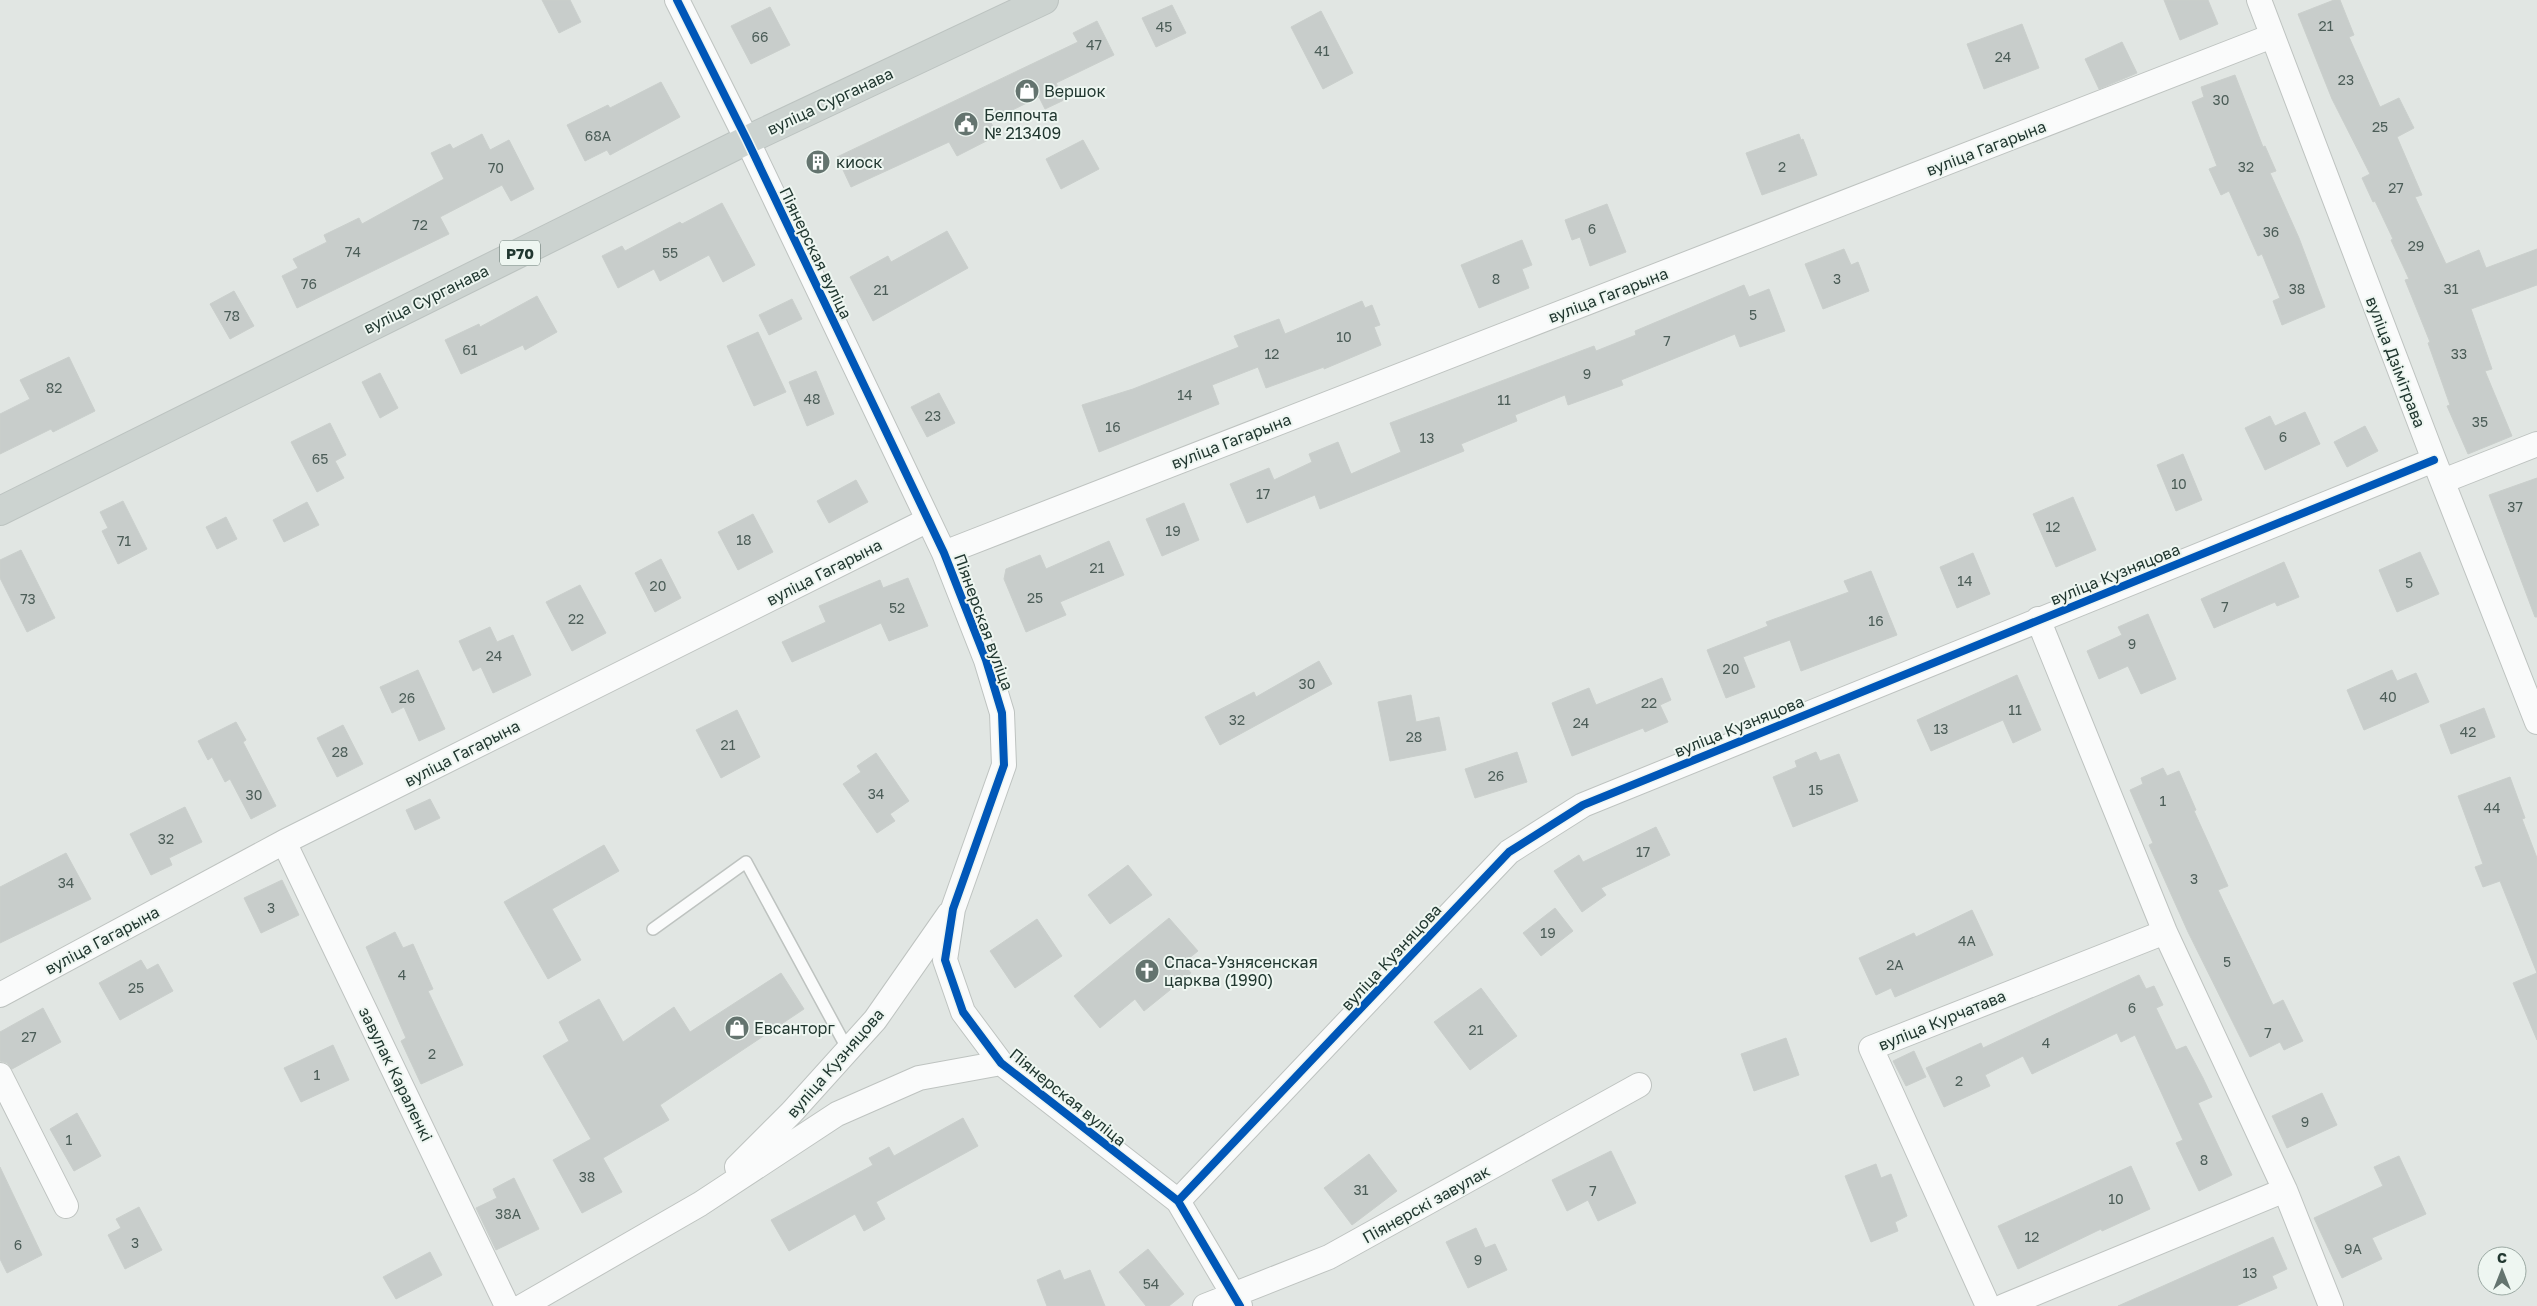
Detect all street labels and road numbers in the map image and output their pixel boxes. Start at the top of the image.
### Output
street label: вуліца Сурганава [764,63,896,139]
street label: вуліца Гагарына [1923,116,2049,180]
street label: Піянерская вуліца [775,184,857,322]
road number: Р70 [500,240,540,266]
street label: вуліца Сурганава [360,260,492,338]
street label: вуліца Гагарына [1545,263,1671,327]
street label: вуліца Дзімітрава [2362,294,2430,430]
street label: вуліца Гагарына [1168,409,1294,473]
street label: вуліца Гагарына [763,534,885,610]
street label: вуліца Кузняцова [2047,539,2183,609]
street label: Піянерская вуліца [950,551,1018,693]
street label: вуліца Кузняцова [1671,691,1807,761]
street label: вуліца Гагарына [401,715,523,791]
street label: вуліца Кузняцова [1337,900,1445,1014]
street label: вуліца Гагарына [41,901,163,979]
street label: вуліца Курчатава [1875,985,2009,1055]
street label: завулак Караленкі [355,1003,437,1145]
street label: вуліца Кузняцова [782,1004,888,1122]
street label: Піянерская вуліца [1006,1044,1130,1150]
street label: Піянерскі завулак [1359,1161,1493,1247]

